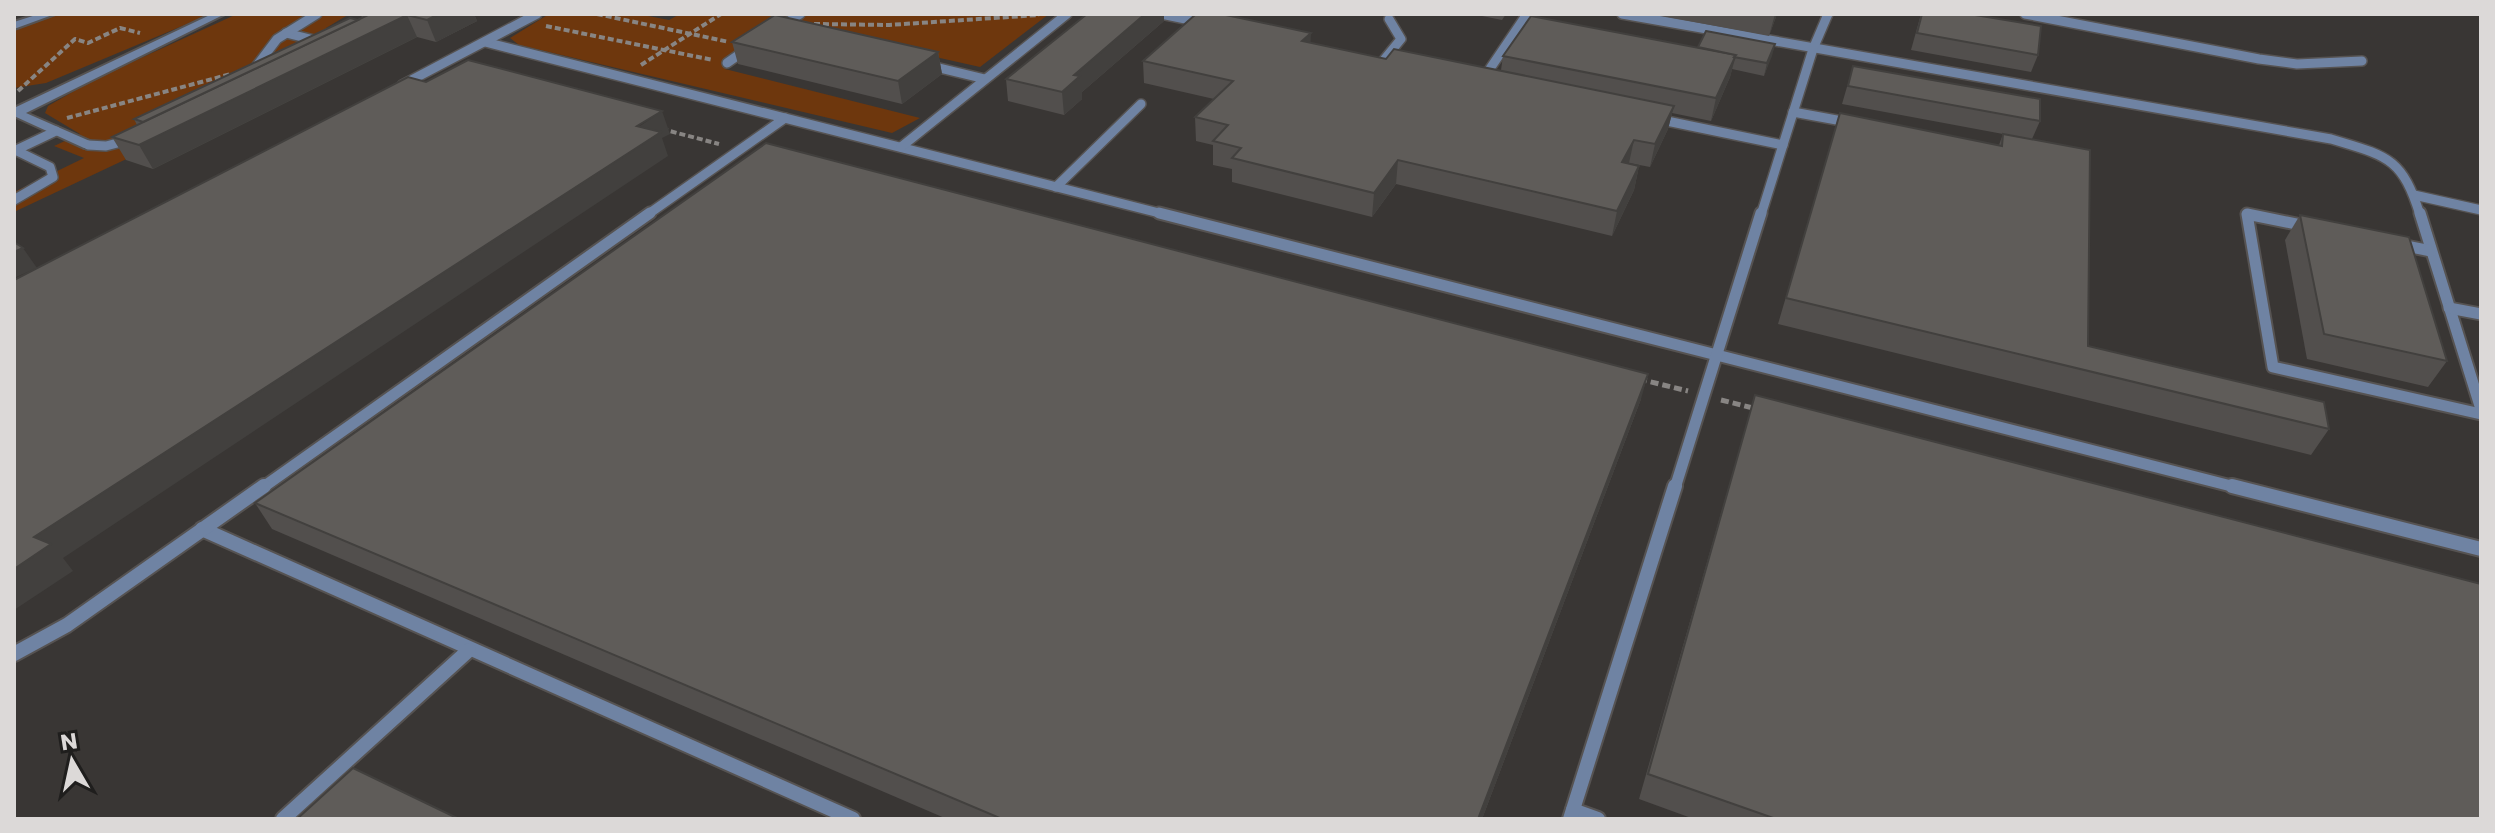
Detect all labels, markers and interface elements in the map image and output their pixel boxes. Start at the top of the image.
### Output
north arrow [32,721,112,801]
text: N [58,725,80,758]

